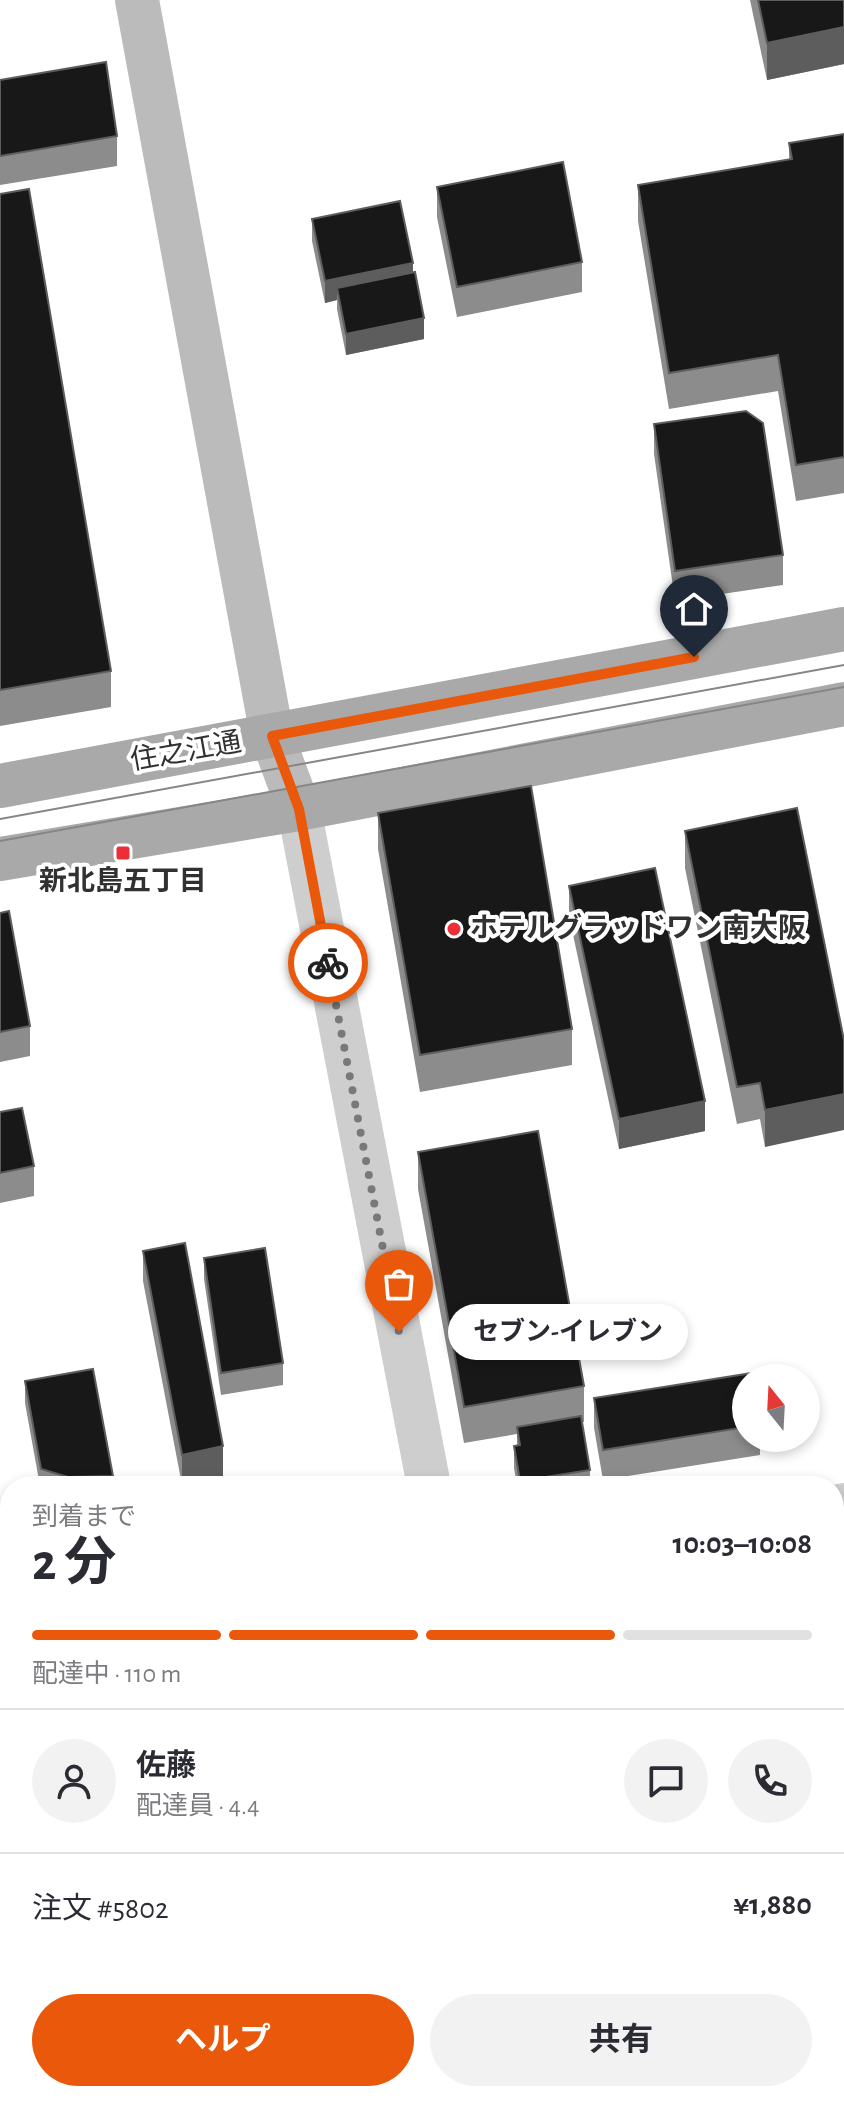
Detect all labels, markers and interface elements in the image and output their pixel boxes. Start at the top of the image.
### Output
pin [660,575,728,657]
icon: home [672,587,716,631]
street label: 住之江通 [128,727,244,776]
marker: 新北島五丁目 [114,844,132,862]
place label: 新北島五丁目 [39,865,207,896]
place label: ホテルグラッドワン南大阪 [470,912,806,943]
marker: ホテルグラッドワン南大阪 [445,920,463,938]
courier [288,923,368,1003]
icon: bike [306,941,350,985]
pin [365,1250,433,1332]
icon: bag [377,1262,421,1306]
callout: セブン-イレブン [447,1304,687,1360]
text: セブン-イレブン [473,1319,663,1345]
north arrow [732,1364,820,1452]
map controls [732,1364,820,1452]
text: 到着まで [32,1504,136,1530]
text: 10:03–10:08 [673,1529,812,1559]
text: 2 分 [32,1537,116,1589]
text: 配達中 · 110 m [32,1661,181,1687]
button: person [32,1739,116,1823]
button: chat [624,1739,708,1823]
button: phone [728,1739,812,1823]
text: 佐藤 [136,1751,196,1781]
text: 配達員 · 4.4 [136,1793,260,1819]
text: ¥1,880 [733,1890,812,1920]
text: 注文 #5802 [32,1894,169,1924]
button: ヘルプ [32,1994,414,2086]
button: 共有 [430,1994,812,2086]

